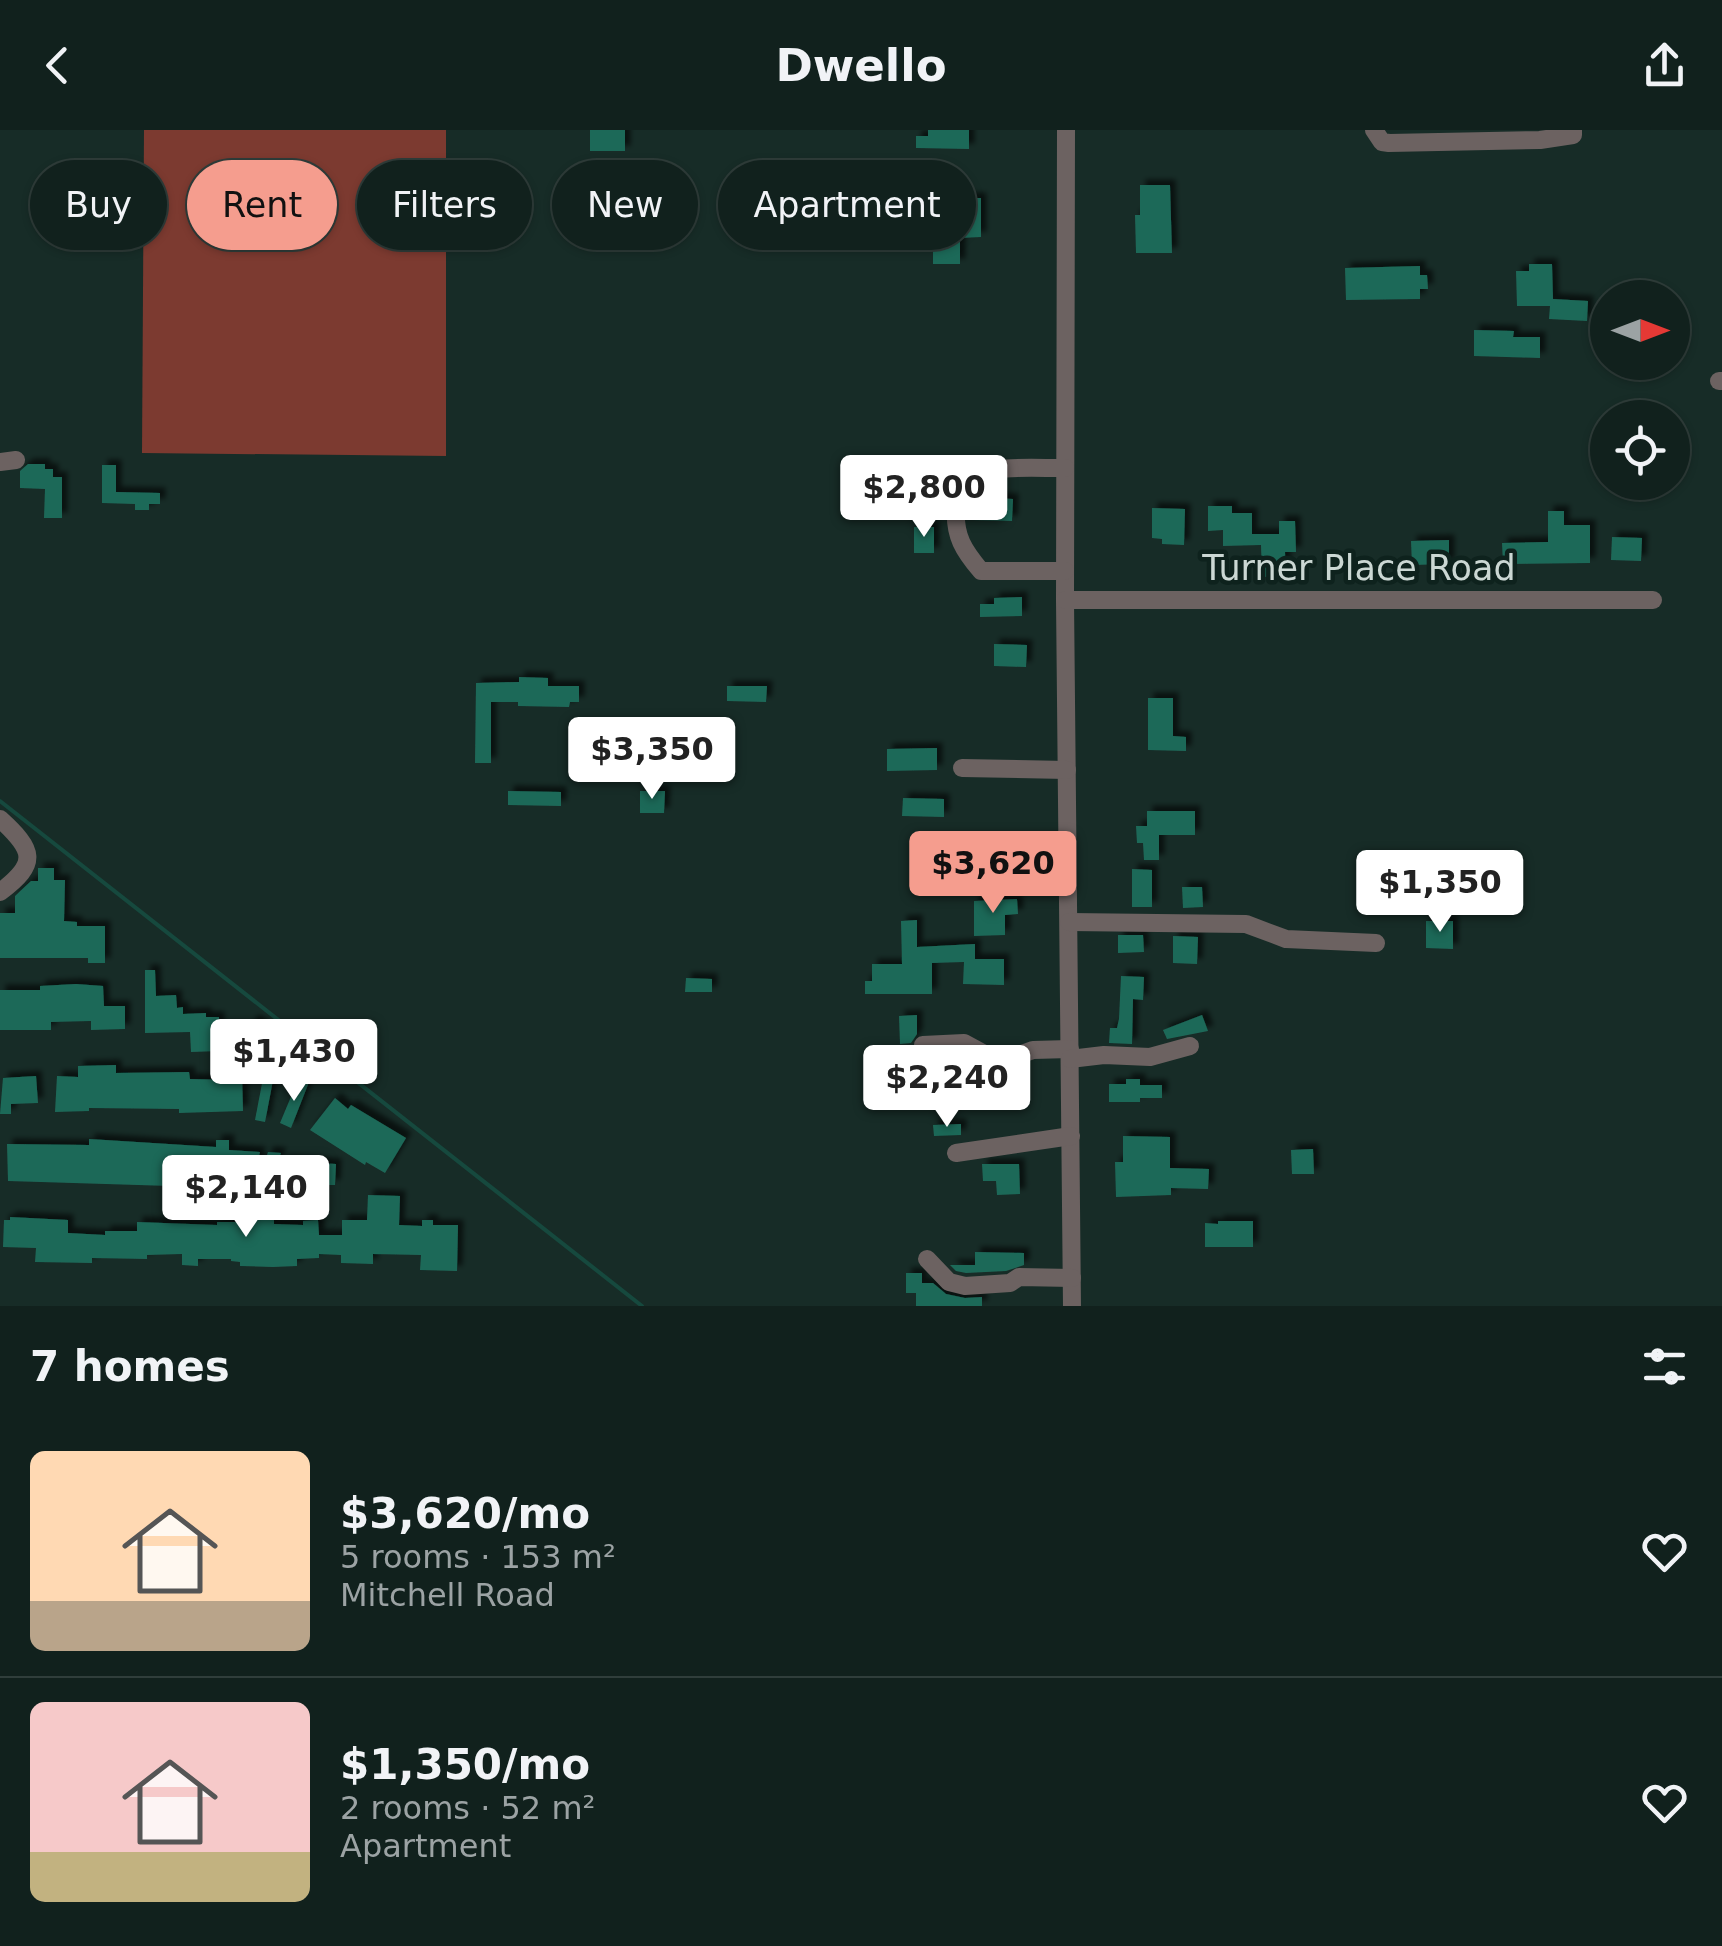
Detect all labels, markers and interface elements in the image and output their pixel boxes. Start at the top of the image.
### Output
icon: back [30,38,85,93]
icon: share [1637,38,1692,93]
text: Dwello [775,39,947,92]
chip: Buy [30,160,167,250]
chip: Rent [187,160,337,250]
chip: Filters [357,160,532,250]
chip: New [552,160,698,250]
chip: Apartment [718,160,976,250]
north arrow [1590,280,1690,380]
map controls [1590,280,1690,500]
button: locate [1590,400,1690,500]
pin: $2,800 [843,455,1005,540]
text: $2,800 [862,468,986,506]
street label: Turner Place Road [1201,548,1516,588]
pin: $3,350 [571,717,733,802]
text: $3,350 [590,730,714,768]
pin: $3,620 [912,831,1074,916]
text: $3,620 [931,844,1055,882]
pin: $1,350 [1359,850,1521,935]
text: $1,350 [1378,863,1502,901]
pin: $1,430 [213,1019,375,1104]
text: $1,430 [232,1032,356,1070]
pin: $2,240 [866,1045,1028,1130]
text: $2,240 [885,1058,1009,1096]
pin: $2,140 [165,1155,327,1240]
text: $2,140 [184,1168,308,1206]
icon: filters [1637,1339,1692,1394]
text: 7 homes [30,1342,230,1391]
text: $3,620/mo [340,1489,590,1538]
icon: home [110,1491,230,1611]
icon: heart [1637,1524,1692,1579]
text: 5 rooms · 153 m² [340,1538,616,1576]
text: Mitchell Road [340,1576,555,1614]
text: $1,350/mo [340,1740,590,1789]
icon: home [110,1742,230,1862]
icon: heart [1637,1775,1692,1830]
text: 2 rooms · 52 m² [340,1789,595,1827]
text: Apartment [340,1827,511,1865]

